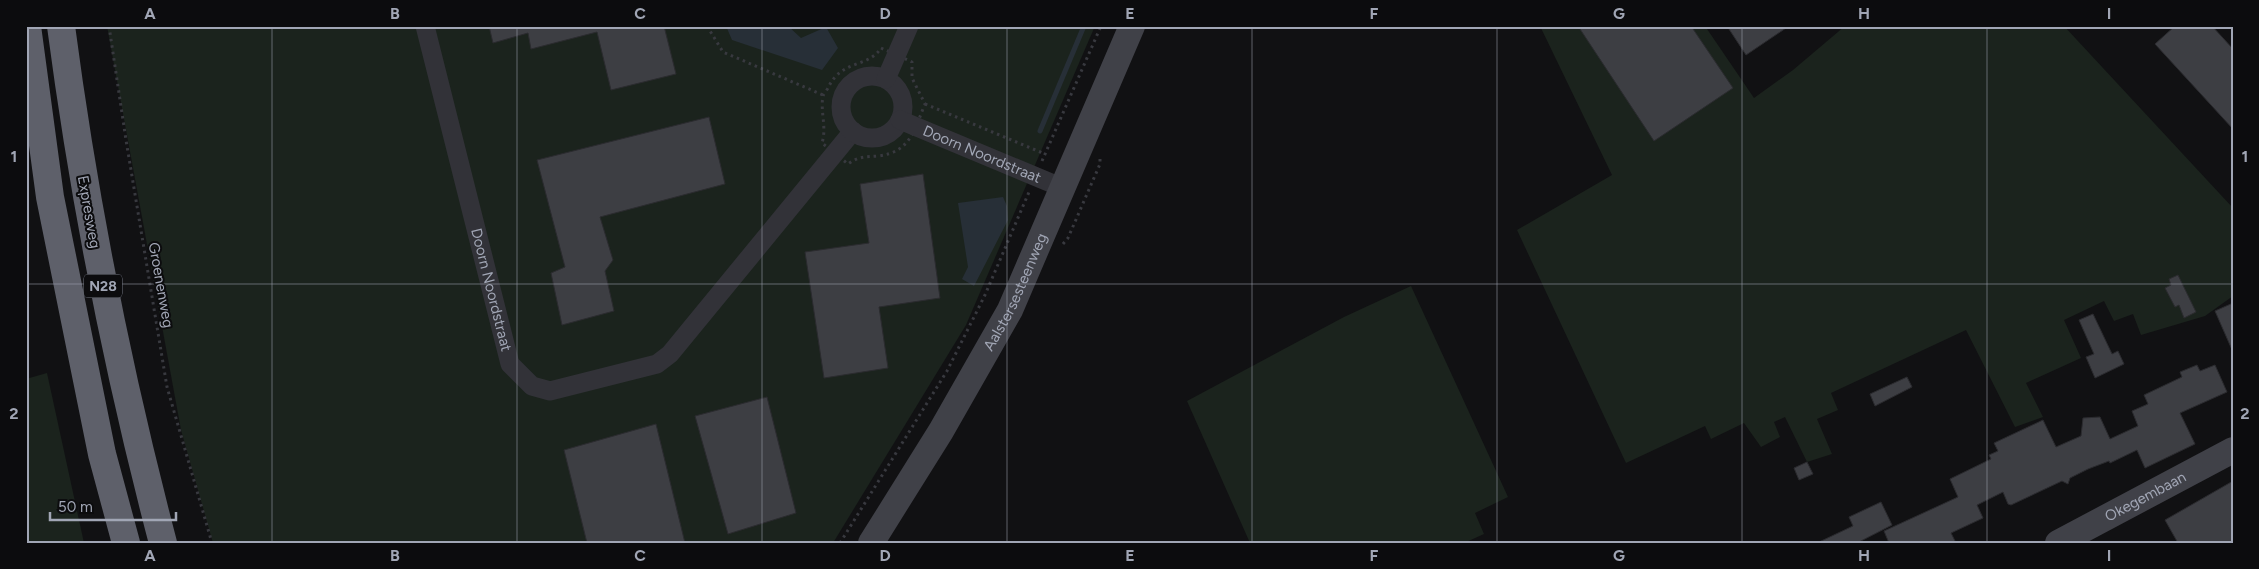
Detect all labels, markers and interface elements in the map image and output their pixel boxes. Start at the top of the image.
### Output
text: A [144,4,156,23]
text: B [390,4,400,23]
text: C [634,4,646,23]
text: D [879,4,891,23]
text: E [1125,4,1135,23]
text: F [1370,4,1379,23]
text: G [1613,4,1625,23]
text: H [1858,4,1870,23]
text: I [2107,4,2111,23]
street label: Doorn Noordstraat [920,122,1044,187]
text: 1 [11,147,17,166]
text: 1 [2242,147,2248,166]
street label: Expresweg [74,174,104,250]
street label: Doorn Noordstraat [467,226,516,354]
street label: Aalstersesteenweg [980,230,1051,354]
street label: Groenenweg [145,241,177,329]
road number: N28 [84,274,122,298]
text: 2 [9,404,19,423]
text: 2 [2240,404,2250,423]
street label: Okegembaan [2102,468,2189,525]
scale bar [50,489,176,521]
text: 50 m [58,498,93,516]
text: A [144,546,156,565]
text: B [390,546,400,565]
text: C [634,546,646,565]
text: D [879,546,891,565]
text: E [1125,546,1135,565]
text: F [1370,546,1379,565]
text: G [1613,546,1625,565]
text: H [1858,546,1870,565]
text: I [2107,546,2111,565]

